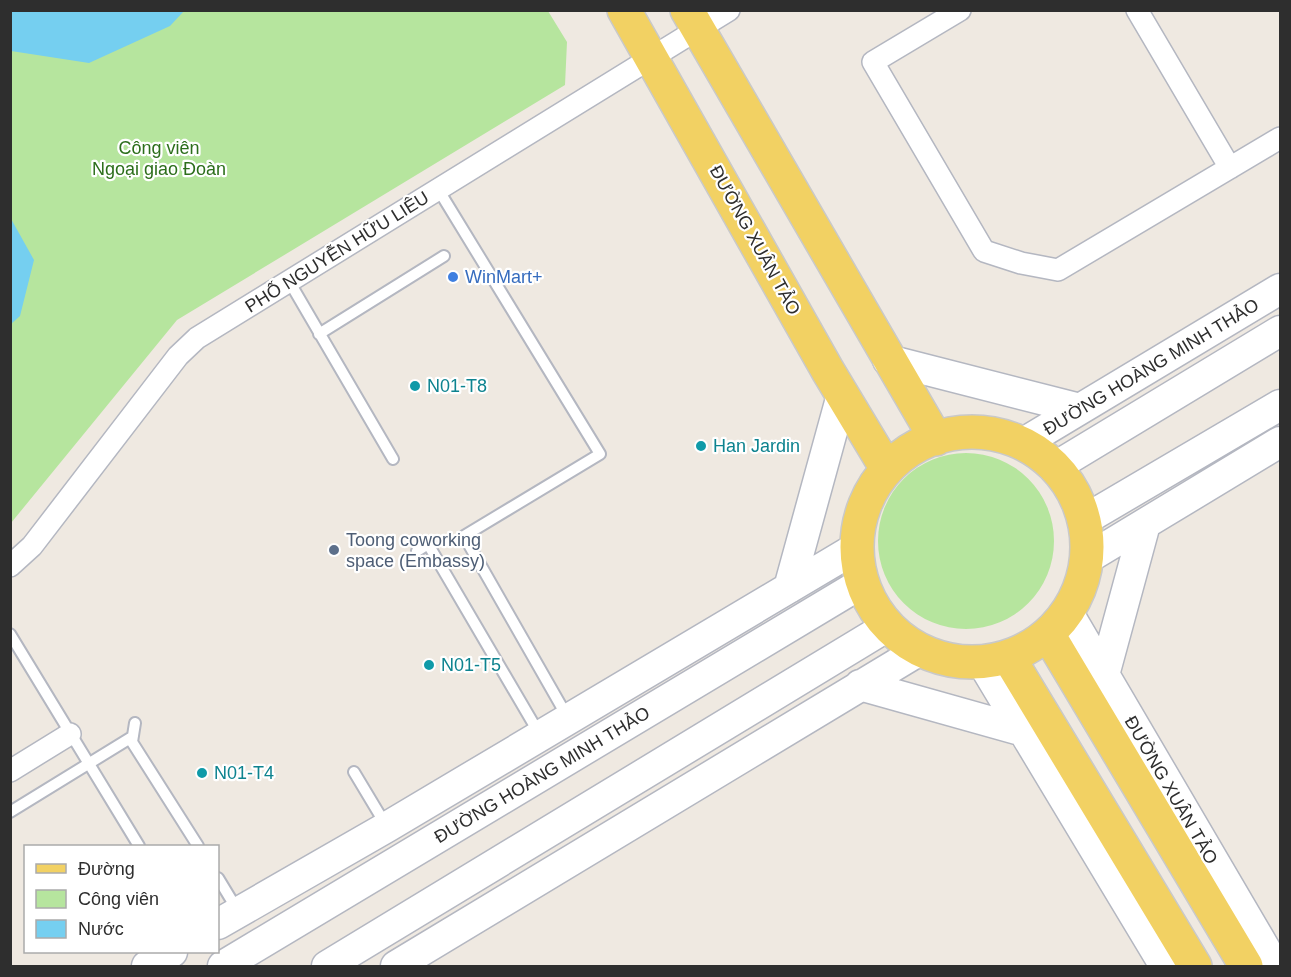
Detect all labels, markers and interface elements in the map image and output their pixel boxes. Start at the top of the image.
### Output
park label: Công viên Ngoại giao Đoàn [92,138,226,179]
street label: ĐƯỜNG XUÂN TẢO [706,161,805,318]
street label: PHỐ NGUYỄN HỮU LIÊU [241,186,432,317]
place label: WinMart+ [465,267,543,287]
marker: WinMart+ [446,270,460,284]
street label: ĐƯỜNG HOÀNG MINH THẢO [1039,294,1262,439]
place label: N01-T8 [427,376,487,396]
marker: N01-T8 [408,379,422,393]
place label: Han Jardin [713,436,800,456]
marker: Han Jardin [694,439,708,453]
place label: Toong coworking space (Embassy) [346,530,485,571]
marker: Toong coworking space (Embassy) [327,543,341,557]
place label: N01-T5 [441,655,501,675]
marker: N01-T5 [422,658,436,672]
street label: ĐƯỜNG HOÀNG MINH THẢO [430,702,653,847]
street label: ĐƯỜNG XUÂN TẢO [1120,712,1222,868]
place label: N01-T4 [214,763,274,783]
marker: N01-T4 [195,766,209,780]
legend [24,845,219,953]
text: Đường [78,859,135,879]
text: Công viên [78,889,159,909]
text: Nước [78,919,124,939]

